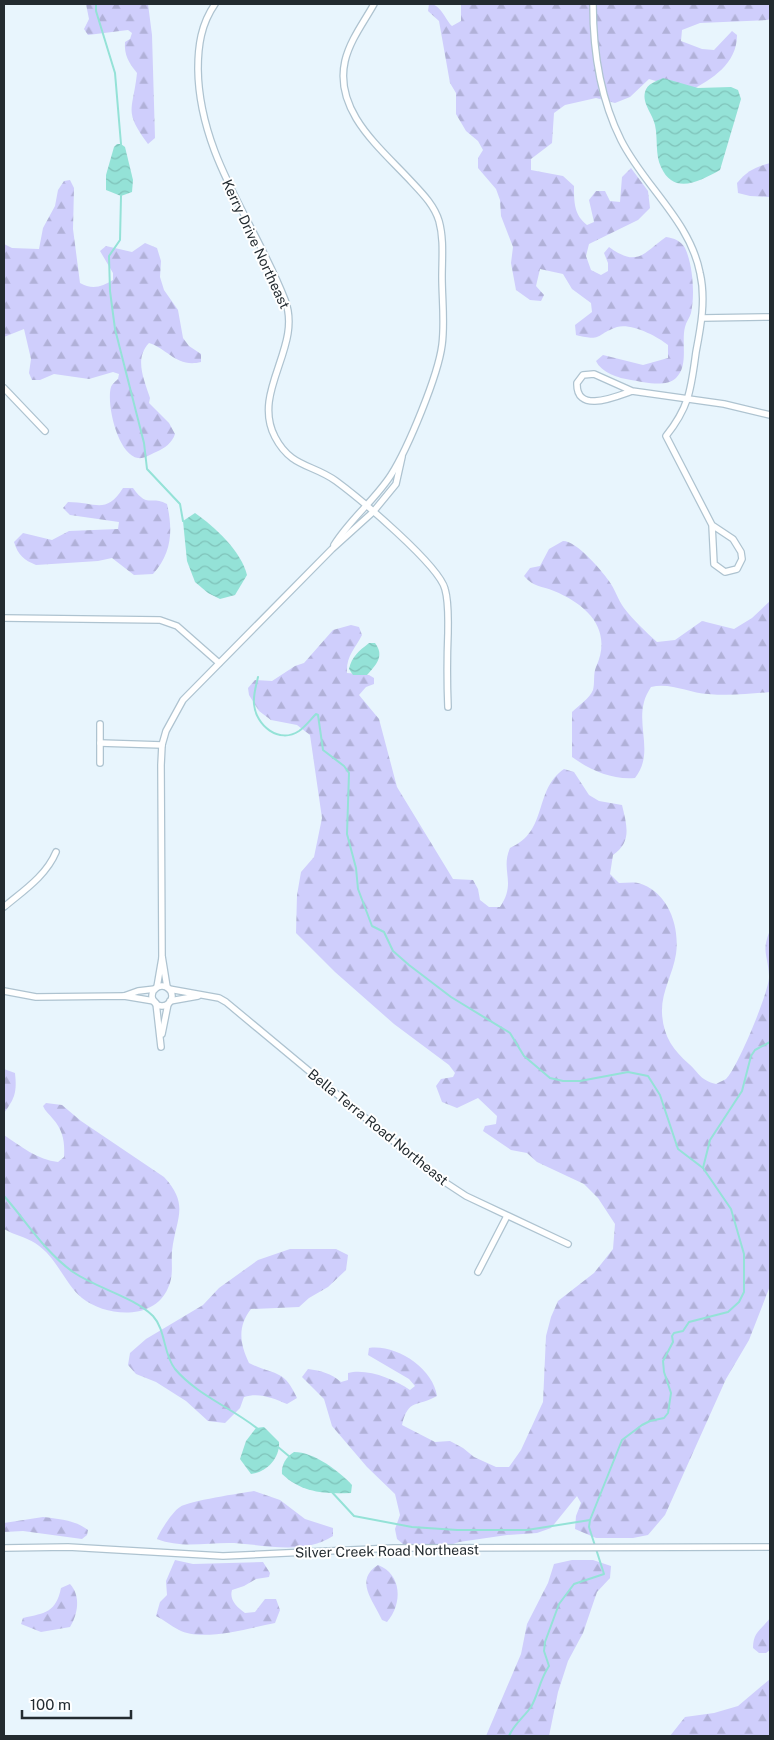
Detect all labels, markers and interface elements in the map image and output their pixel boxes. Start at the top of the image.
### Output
street label: Kerry Drive Northeast [219,177,293,311]
street label: Bella Terra Road Northeast [305,1066,451,1188]
street label: Silver Creek Road Northeast [295,1541,479,1561]
scale bar [22,1688,131,1720]
text: 100 m [30,1696,71,1713]

